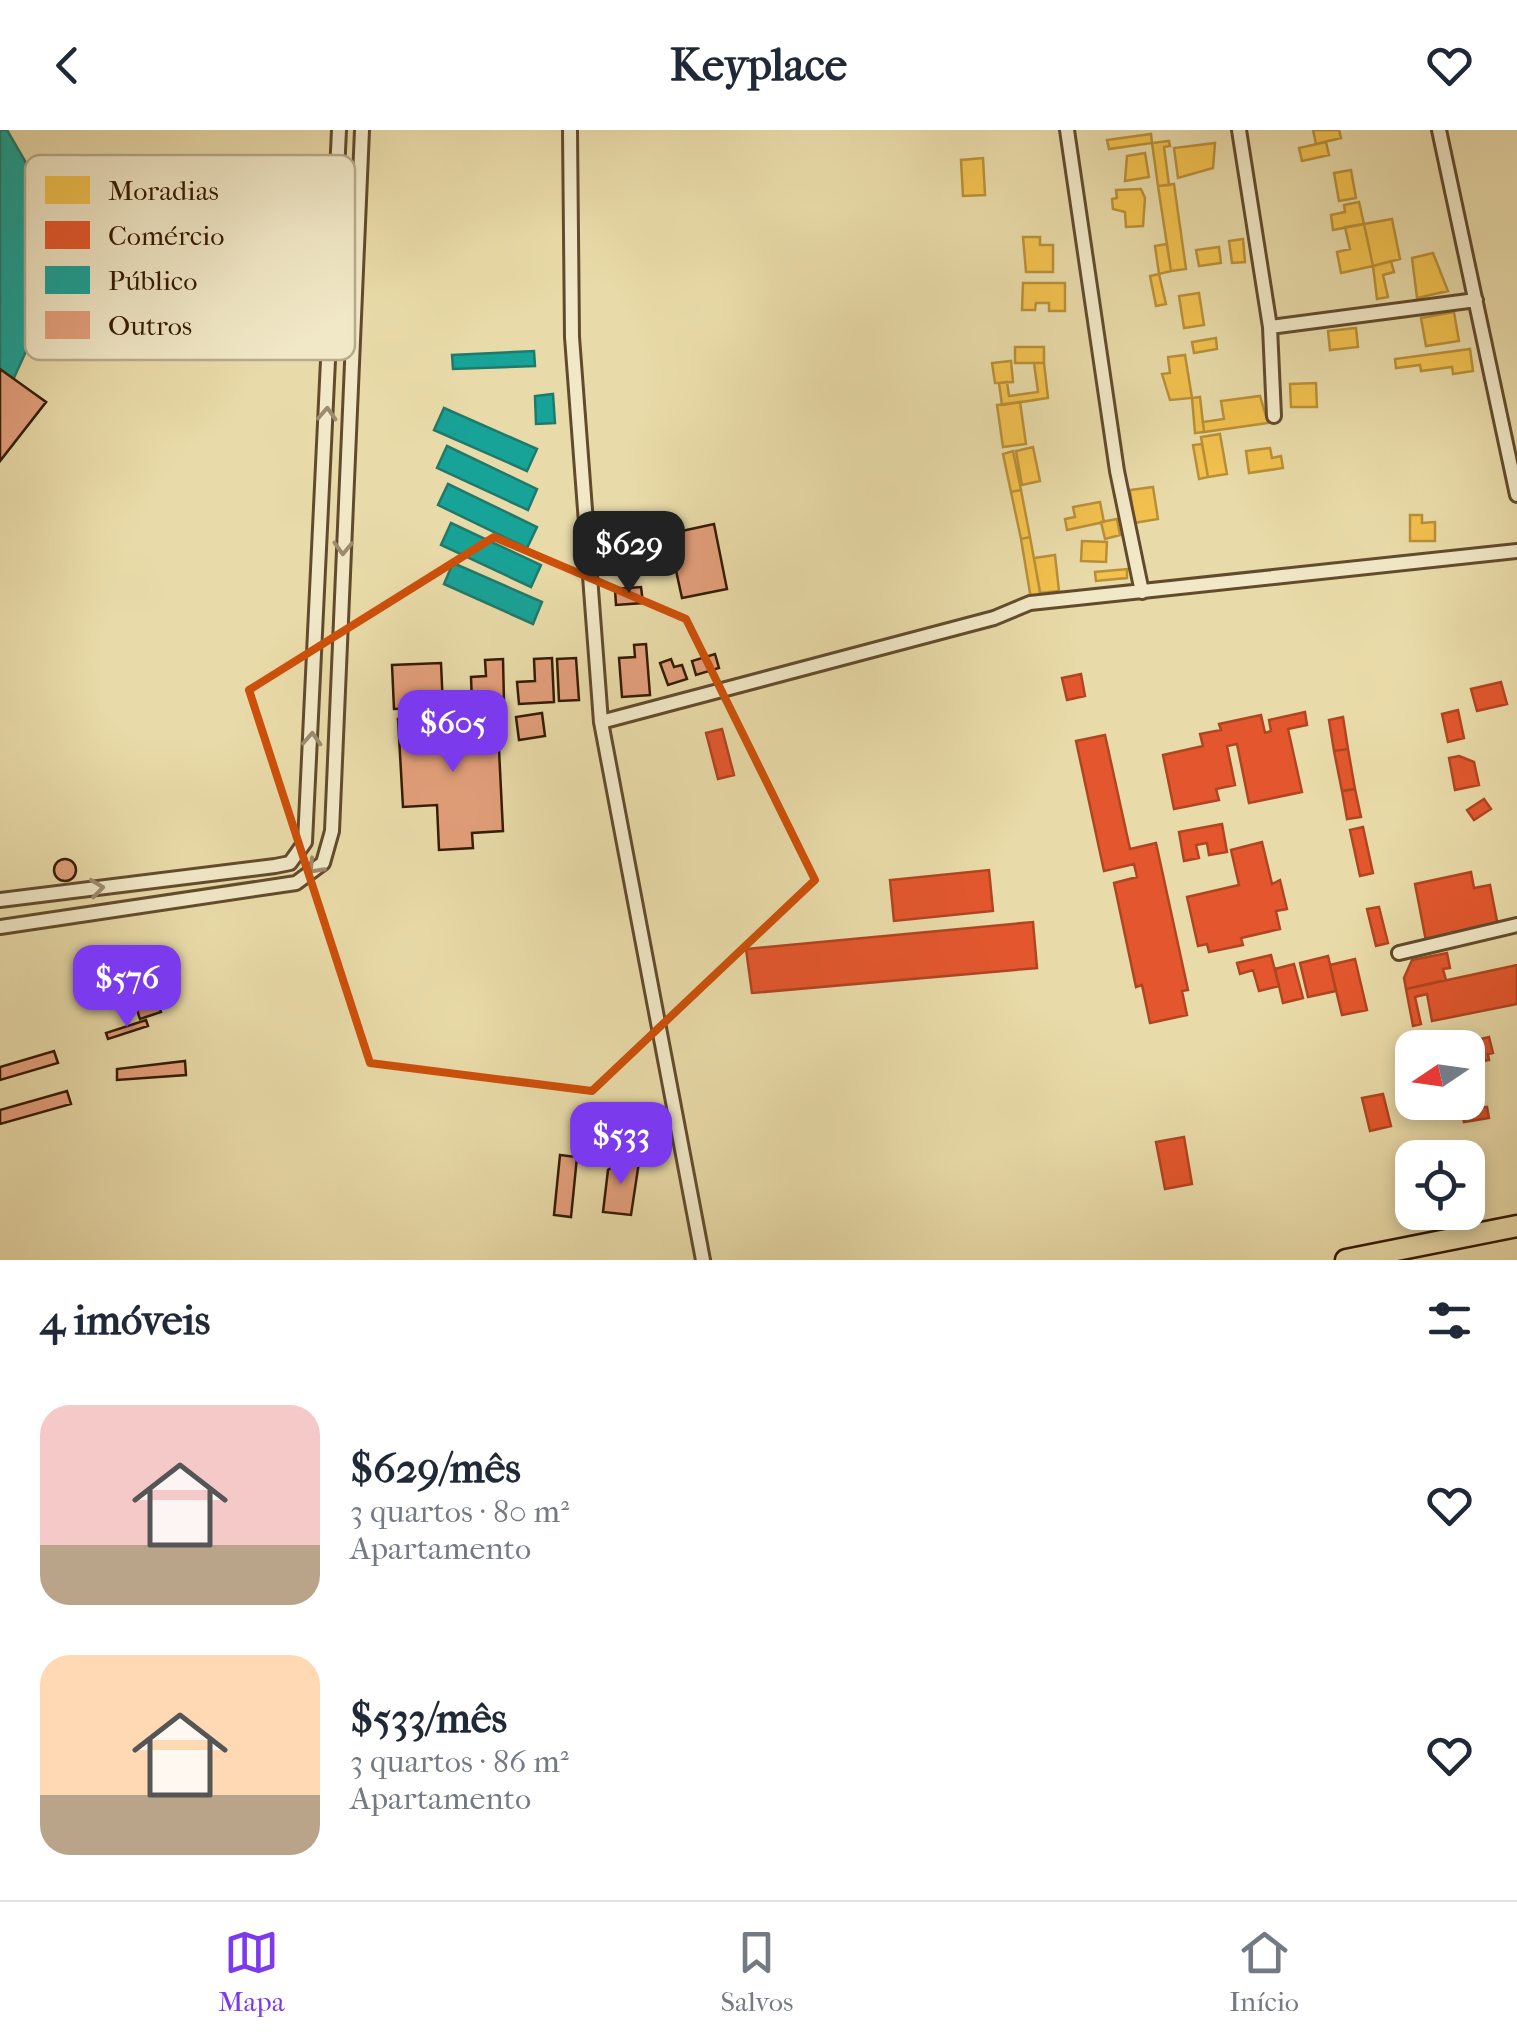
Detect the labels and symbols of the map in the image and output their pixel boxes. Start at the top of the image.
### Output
legend [25,155,355,360]
text: Moradias [108,174,219,207]
text: Comércio [108,219,224,252]
text: Público [108,264,197,297]
text: Outros [108,309,192,342]
one-way arrow [316,406,337,422]
pin: $629 [570,511,688,596]
one-way arrow [333,541,354,557]
pin: $605 [394,690,512,775]
one-way arrow [302,730,323,746]
one-way arrow [309,855,327,873]
one-way arrow [89,878,105,899]
pin: $576 [68,945,186,1030]
north arrow [1395,1030,1485,1120]
pin: $533 [562,1102,680,1187]

